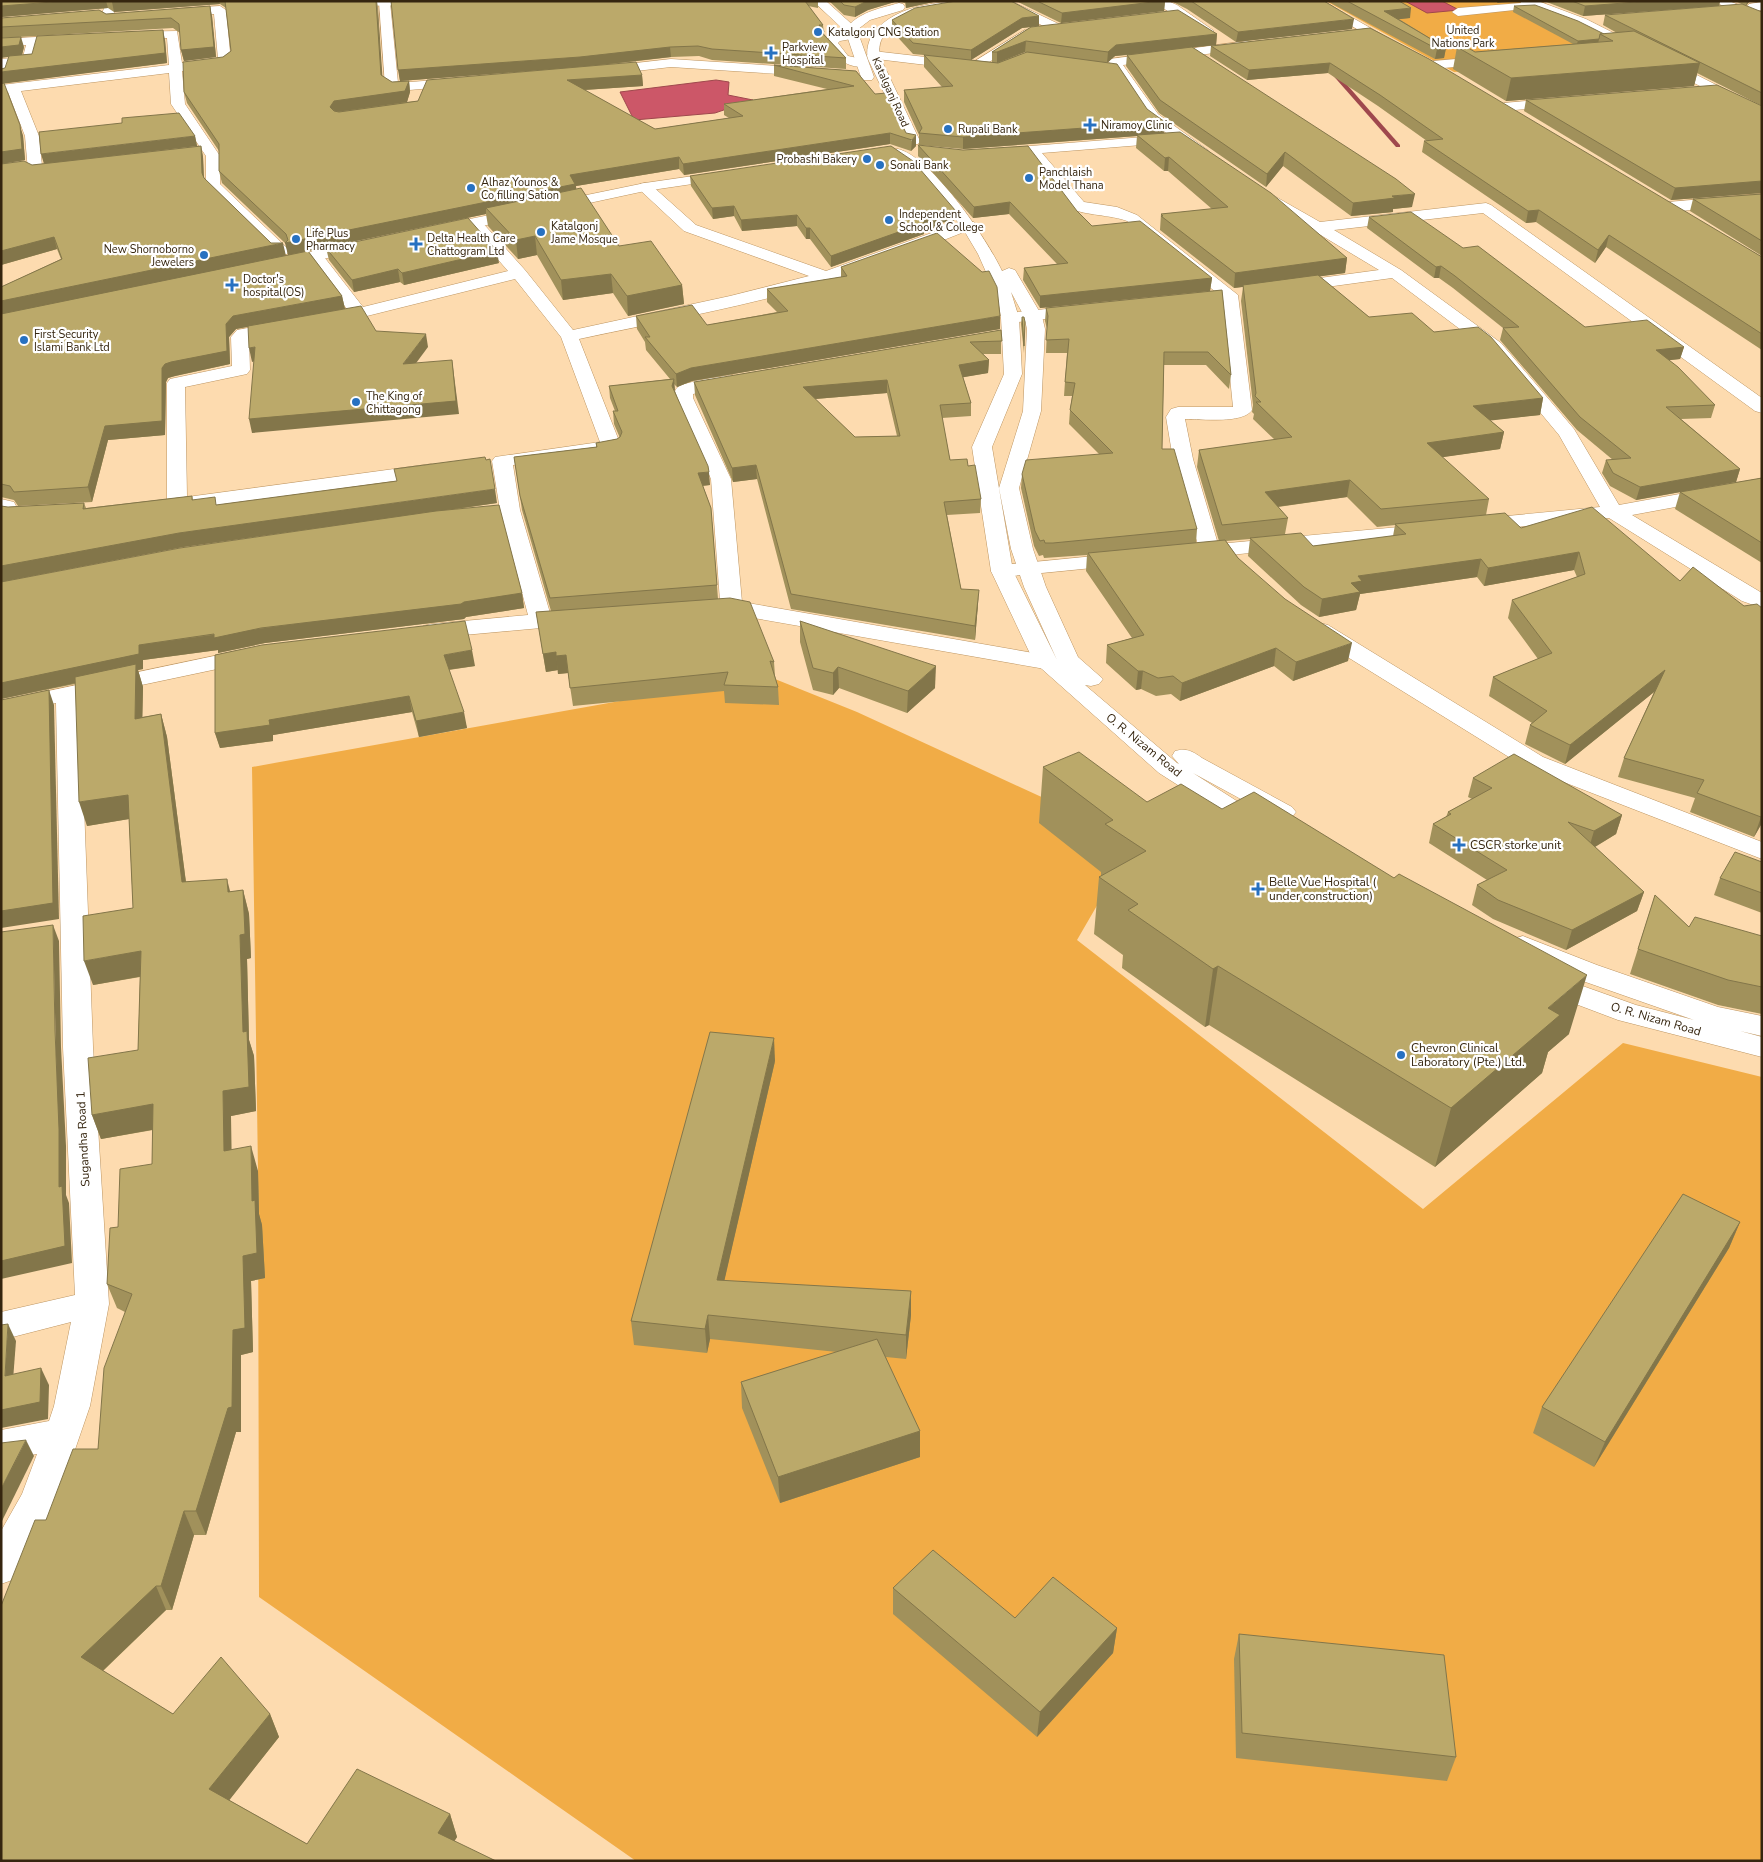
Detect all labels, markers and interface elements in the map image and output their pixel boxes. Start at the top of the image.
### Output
park label: United Nations Park [1432,23,1495,51]
place label: Katalgonj CNG Station [828,25,939,40]
marker: Katalgonj CNG Station [812,26,824,38]
place label: Parkview Hospital [782,40,827,68]
marker: Parkview Hospital [764,46,778,60]
street label: Katalganj Road [868,55,913,130]
marker: Niramoy Clinic [1083,118,1097,132]
place label: Niramoy Clinic [1101,118,1172,133]
place label: Rupali Bank [958,122,1018,137]
marker: Rupali Bank [942,123,954,135]
place label: Probashi Bakery [777,152,857,167]
marker: Probashi Bakery [861,153,873,165]
place label: Sonali Bank [890,158,949,173]
marker: Sonali Bank [874,159,886,171]
place label: Panchlaish Model Thana [1039,165,1104,193]
marker: Panchlaish Model Thana [1023,172,1035,184]
place label: Alhaz Younos & Co filling Sation [481,175,559,203]
marker: Alhaz Younos & Co filling Sation [465,182,477,194]
place label: Independent School & College [899,207,984,235]
marker: Independent School & College [883,214,895,226]
place label: Katalgonj Jame Mosque [550,219,618,247]
place label: Life Plus Pharmacy [306,226,355,254]
marker: Katalgonj Jame Mosque [535,226,547,238]
place label: Delta Health Care Chattogram Ltd [427,231,516,259]
marker: Life Plus Pharmacy [290,233,302,245]
marker: Delta Health Care Chattogram Ltd [409,237,423,251]
place label: New Shornoborno Jewelers [104,242,194,270]
marker: New Shornoborno Jewelers [198,249,210,261]
place label: Doctor's hospital(OS) [243,272,305,300]
marker: Doctor's hospital(OS) [225,278,239,292]
place label: First Security Islami Bank Ltd [34,327,110,355]
marker: First Security Islami Bank Ltd [18,334,30,346]
place label: The King of Chittagong [366,389,423,417]
marker: The King of Chittagong [350,396,362,408]
street label: O. R. Nizam Road [1103,709,1185,781]
place label: CSCR storke unit [1470,837,1562,853]
marker: CSCR storke unit [1452,838,1466,852]
place label: Belle Vue Hospital ( under construction) [1269,874,1376,904]
marker: Belle Vue Hospital ( under construction) [1251,882,1265,896]
street label: O. R. Nizam Road [1609,998,1703,1040]
place label: Chevron Clinical Laboratory (Pte.) Ltd. [1411,1040,1525,1070]
marker: Chevron Clinical Laboratory (Pte.) Ltd. [1395,1049,1407,1061]
street label: Sugandha Road 1 [73,1091,93,1187]

